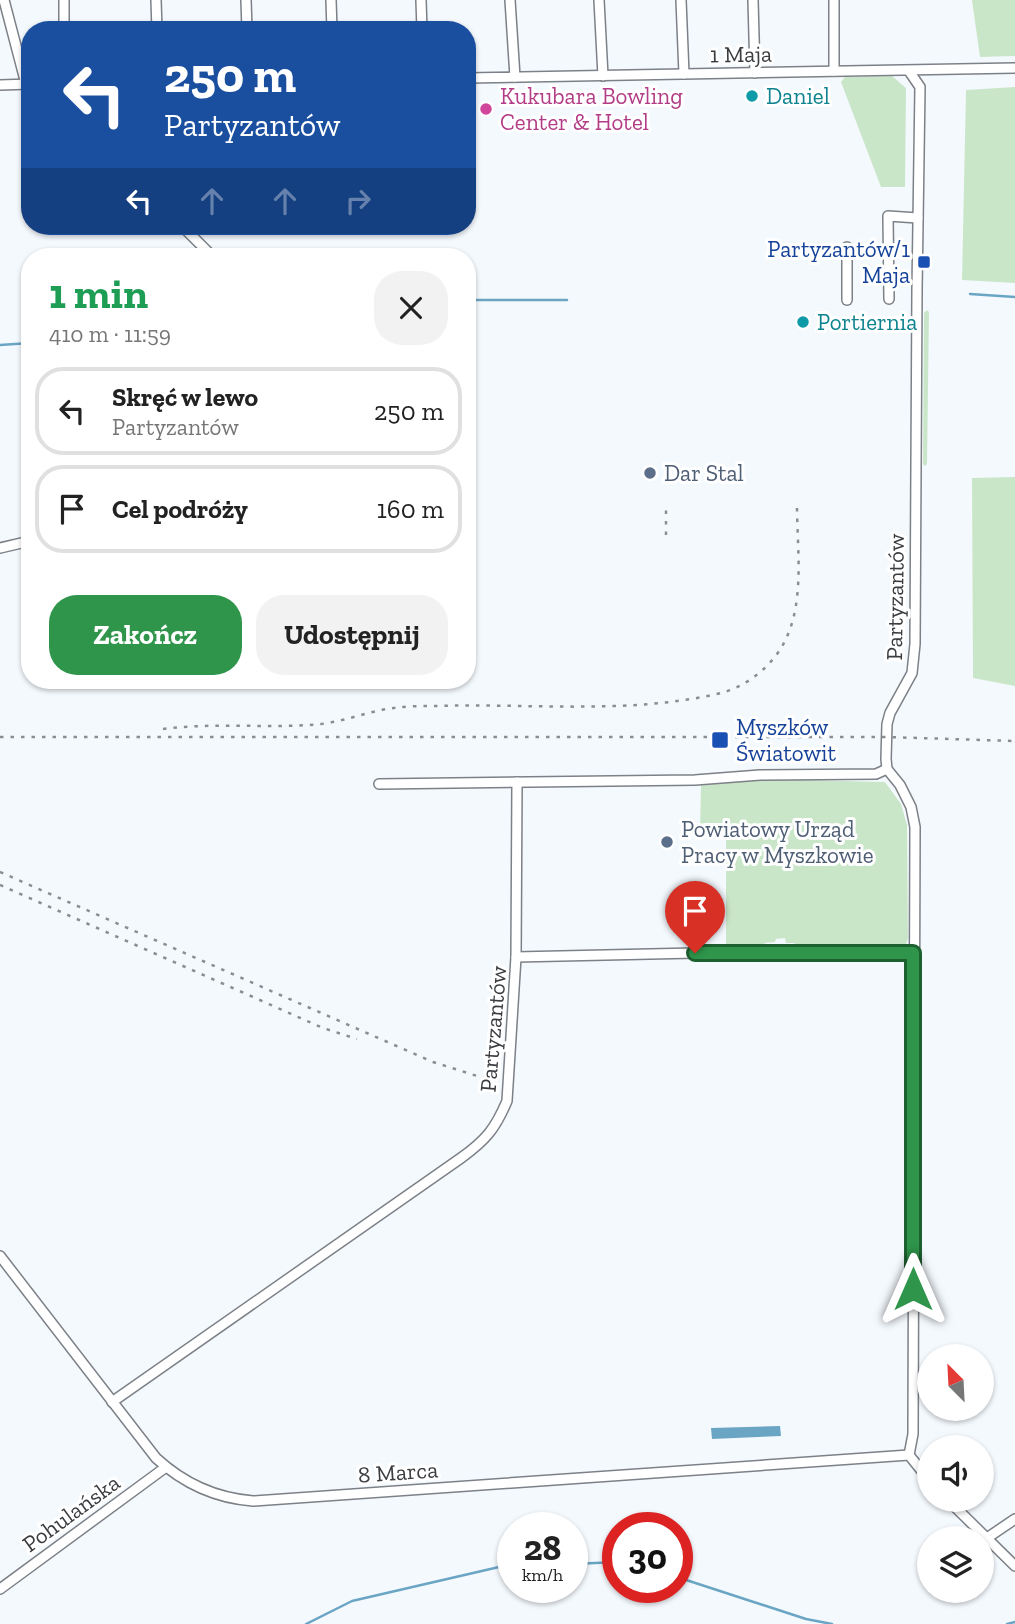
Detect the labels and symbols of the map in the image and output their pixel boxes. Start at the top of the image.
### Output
street label: 1 Maja [710,39,772,69]
place label: Kukubara Bowling Center & Hotel [500,82,683,136]
place label: Daniel [766,82,830,110]
marker: Daniel [744,88,760,104]
marker: Kukubara Bowling Center & Hotel [478,101,494,117]
place label: Partyzantów/1 Maja [767,235,910,289]
marker: Partyzantów/1 Maja [916,254,932,270]
place label: Portiernia [817,308,917,336]
marker: Portiernia [795,314,811,330]
place label: Dar Stal [664,459,744,487]
marker: Dar Stal [642,465,658,481]
street label: Partyzantów [880,533,910,661]
place label: Myszków Światowit [736,713,836,767]
marker: Myszków Światowit [710,730,730,750]
place label: Powiatowy Urząd Pracy w Myszkowie [681,815,874,869]
marker: Powiatowy Urząd Pracy w Myszkowie [659,834,675,850]
pin [665,881,725,953]
street label: Partyzantów [474,964,513,1093]
position arrow [876,1252,950,1326]
north arrow [917,1344,994,1421]
street label: 8 Marca [357,1455,439,1489]
street label: Pohulańska [17,1468,125,1558]
speed limit sign: 30 [602,1512,693,1603]

